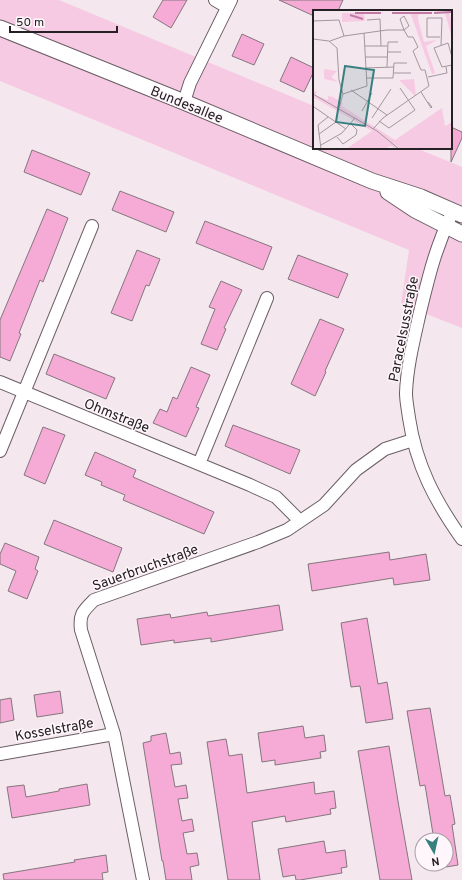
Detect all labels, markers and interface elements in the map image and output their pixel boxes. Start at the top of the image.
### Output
scale bar [10,8,117,34]
inset map [313,10,452,149]
text: 50 m [16,15,44,31]
street label: Bundesallee [148,83,225,128]
street label: Paracelsusstraße [386,275,423,383]
street label: Ohmstraße [81,396,152,437]
street label: Sauerbruchstraße [90,541,201,595]
street label: Kosselstraße [14,715,95,746]
north arrow [414,832,454,872]
text: N [430,853,440,868]

